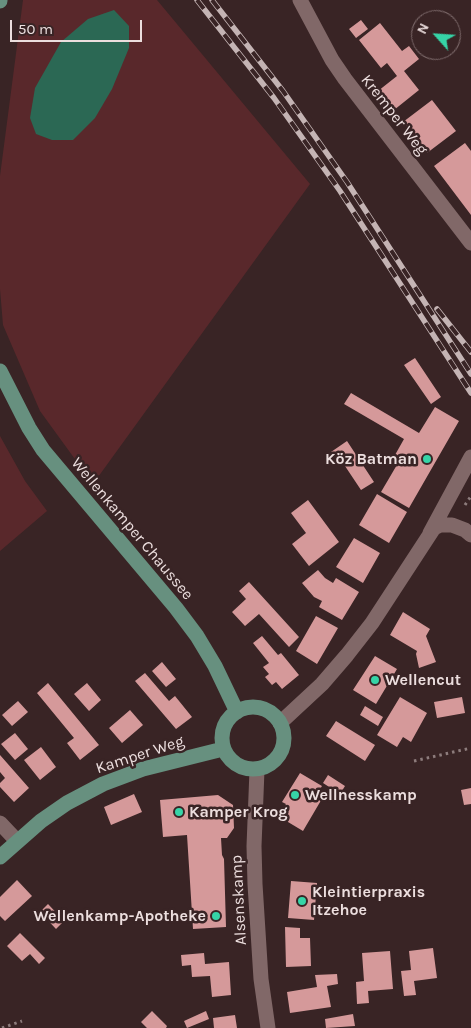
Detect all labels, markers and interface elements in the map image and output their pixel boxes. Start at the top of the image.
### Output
scale bar [12,10,145,42]
north arrow [411,10,461,60]
text: 50 m [18,20,53,38]
text: N [413,20,433,37]
street label: Kremper Weg [357,71,431,159]
place label: Köz Batman [325,449,417,469]
marker: Köz Batman [421,453,433,465]
street label: Wellenkamper Chaussee [67,454,197,604]
place label: Wellencut [385,670,461,690]
marker: Wellencut [369,674,381,686]
street label: Kamper Weg [93,732,187,778]
place label: Wellnesskamp [305,785,417,805]
marker: Wellnesskamp [289,789,301,801]
place label: Kamper Krog [189,802,288,822]
marker: Kamper Krog [173,806,185,818]
street label: Alsenskamp [227,854,251,946]
place label: Kleintierpraxis Itzehoe [312,882,425,920]
marker: Kleintierpraxis Itzehoe [296,895,308,907]
place label: Wellenkamp-Apotheke [34,906,206,926]
marker: Wellenkamp-Apotheke [210,910,222,922]

